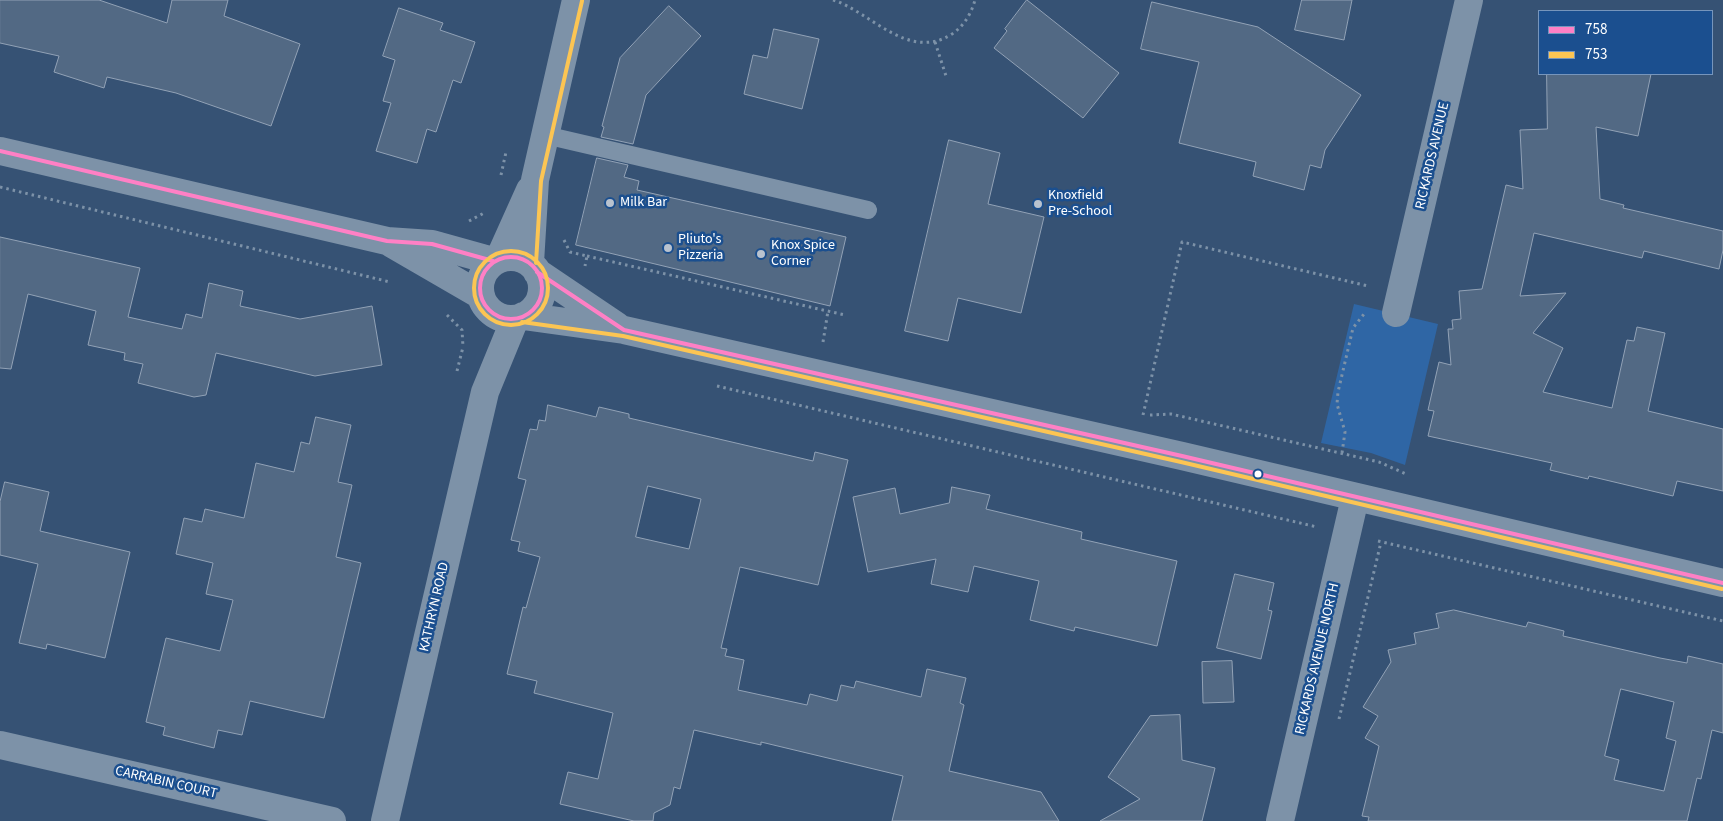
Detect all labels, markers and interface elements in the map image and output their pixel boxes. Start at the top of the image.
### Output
legend [1538,10,1713,75]
text: 758 [1585,19,1607,40]
text: 753 [1585,44,1607,65]
street label: RICKARDS AVENUE [1412,101,1454,211]
place label: Knoxfield Pre-School [1048,188,1112,220]
place label: Milk Bar [620,195,667,211]
marker: Milk Bar [604,197,616,209]
marker: Knoxfield Pre-School [1032,198,1044,210]
place label: Pliuto's Pizzeria [678,232,723,264]
place label: Knox Spice Corner [771,238,835,270]
marker: Pliuto's Pizzeria [662,242,674,254]
marker: Knox Spice Corner [755,248,767,260]
unlabelled marker [1253,469,1263,479]
street label: KATHRYN ROAD [417,561,453,653]
street label: RICKARDS AVENUE NORTH [1292,582,1344,736]
street label: CARRABIN COURT [113,763,219,803]

